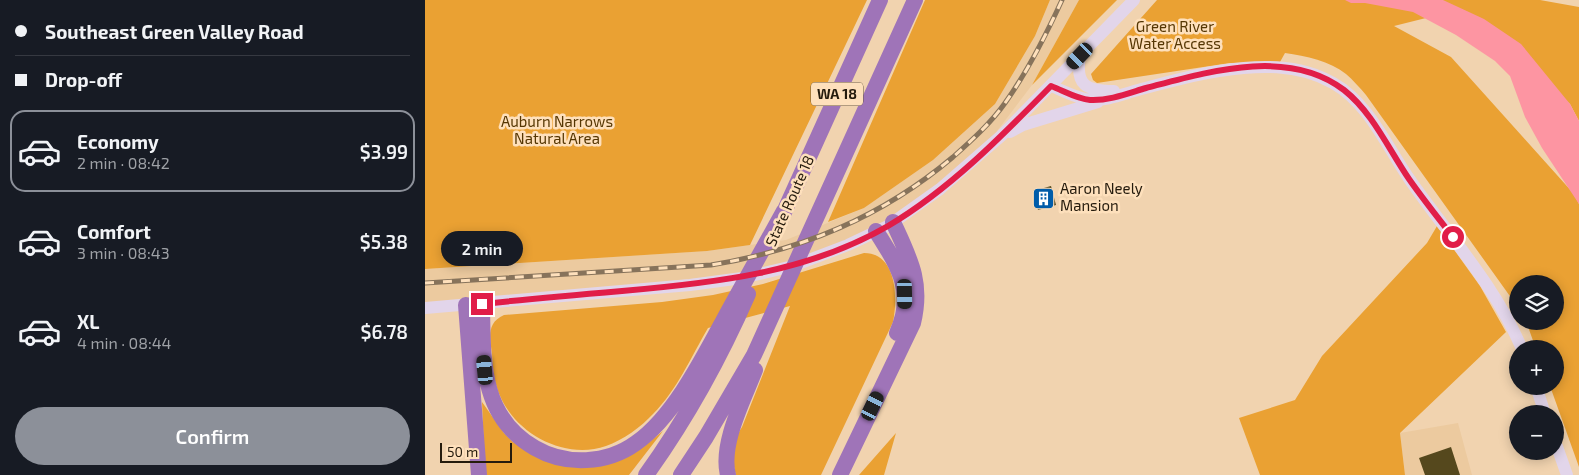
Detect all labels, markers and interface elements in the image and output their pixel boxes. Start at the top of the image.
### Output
park label: Green River Water Access [1129,17,1221,52]
text: Southeast Green Valley Road [45,20,304,43]
car [1064,40,1095,72]
text: Drop-off [45,68,122,91]
road number: WA 18 [811,82,863,106]
park label: Auburn Narrows Natural Area [501,112,613,147]
icon: car [17,129,62,174]
text: Economy [77,130,159,153]
text: $3.99 [360,140,408,163]
street label: State Route 18 [761,152,817,249]
text: 2 min · 08:42 [77,153,170,172]
place label: Aaron Neely Mansion [1060,179,1143,214]
building icon: Aaron Neely Mansion [1032,186,1056,210]
icon: car [17,219,62,264]
text: Comfort [77,220,151,243]
route start [1442,226,1464,248]
text: $5.38 [360,230,408,253]
callout: 2 min [441,232,523,266]
text: 2 min [462,239,502,258]
text: 3 min · 08:43 [77,243,170,262]
map controls [1509,275,1564,460]
button: layers [1509,275,1564,330]
car [897,279,912,309]
route end [471,293,493,315]
icon: car [17,309,62,354]
text: XL [77,310,99,333]
text: $6.78 [361,320,408,343]
text: 4 min · 08:44 [77,333,171,352]
button: + [1509,340,1564,395]
car [476,354,493,386]
car [859,389,886,423]
button: − [1509,405,1564,460]
button: Confirm [15,407,410,465]
scale bar [440,440,513,463]
text: 50 m [447,443,478,460]

